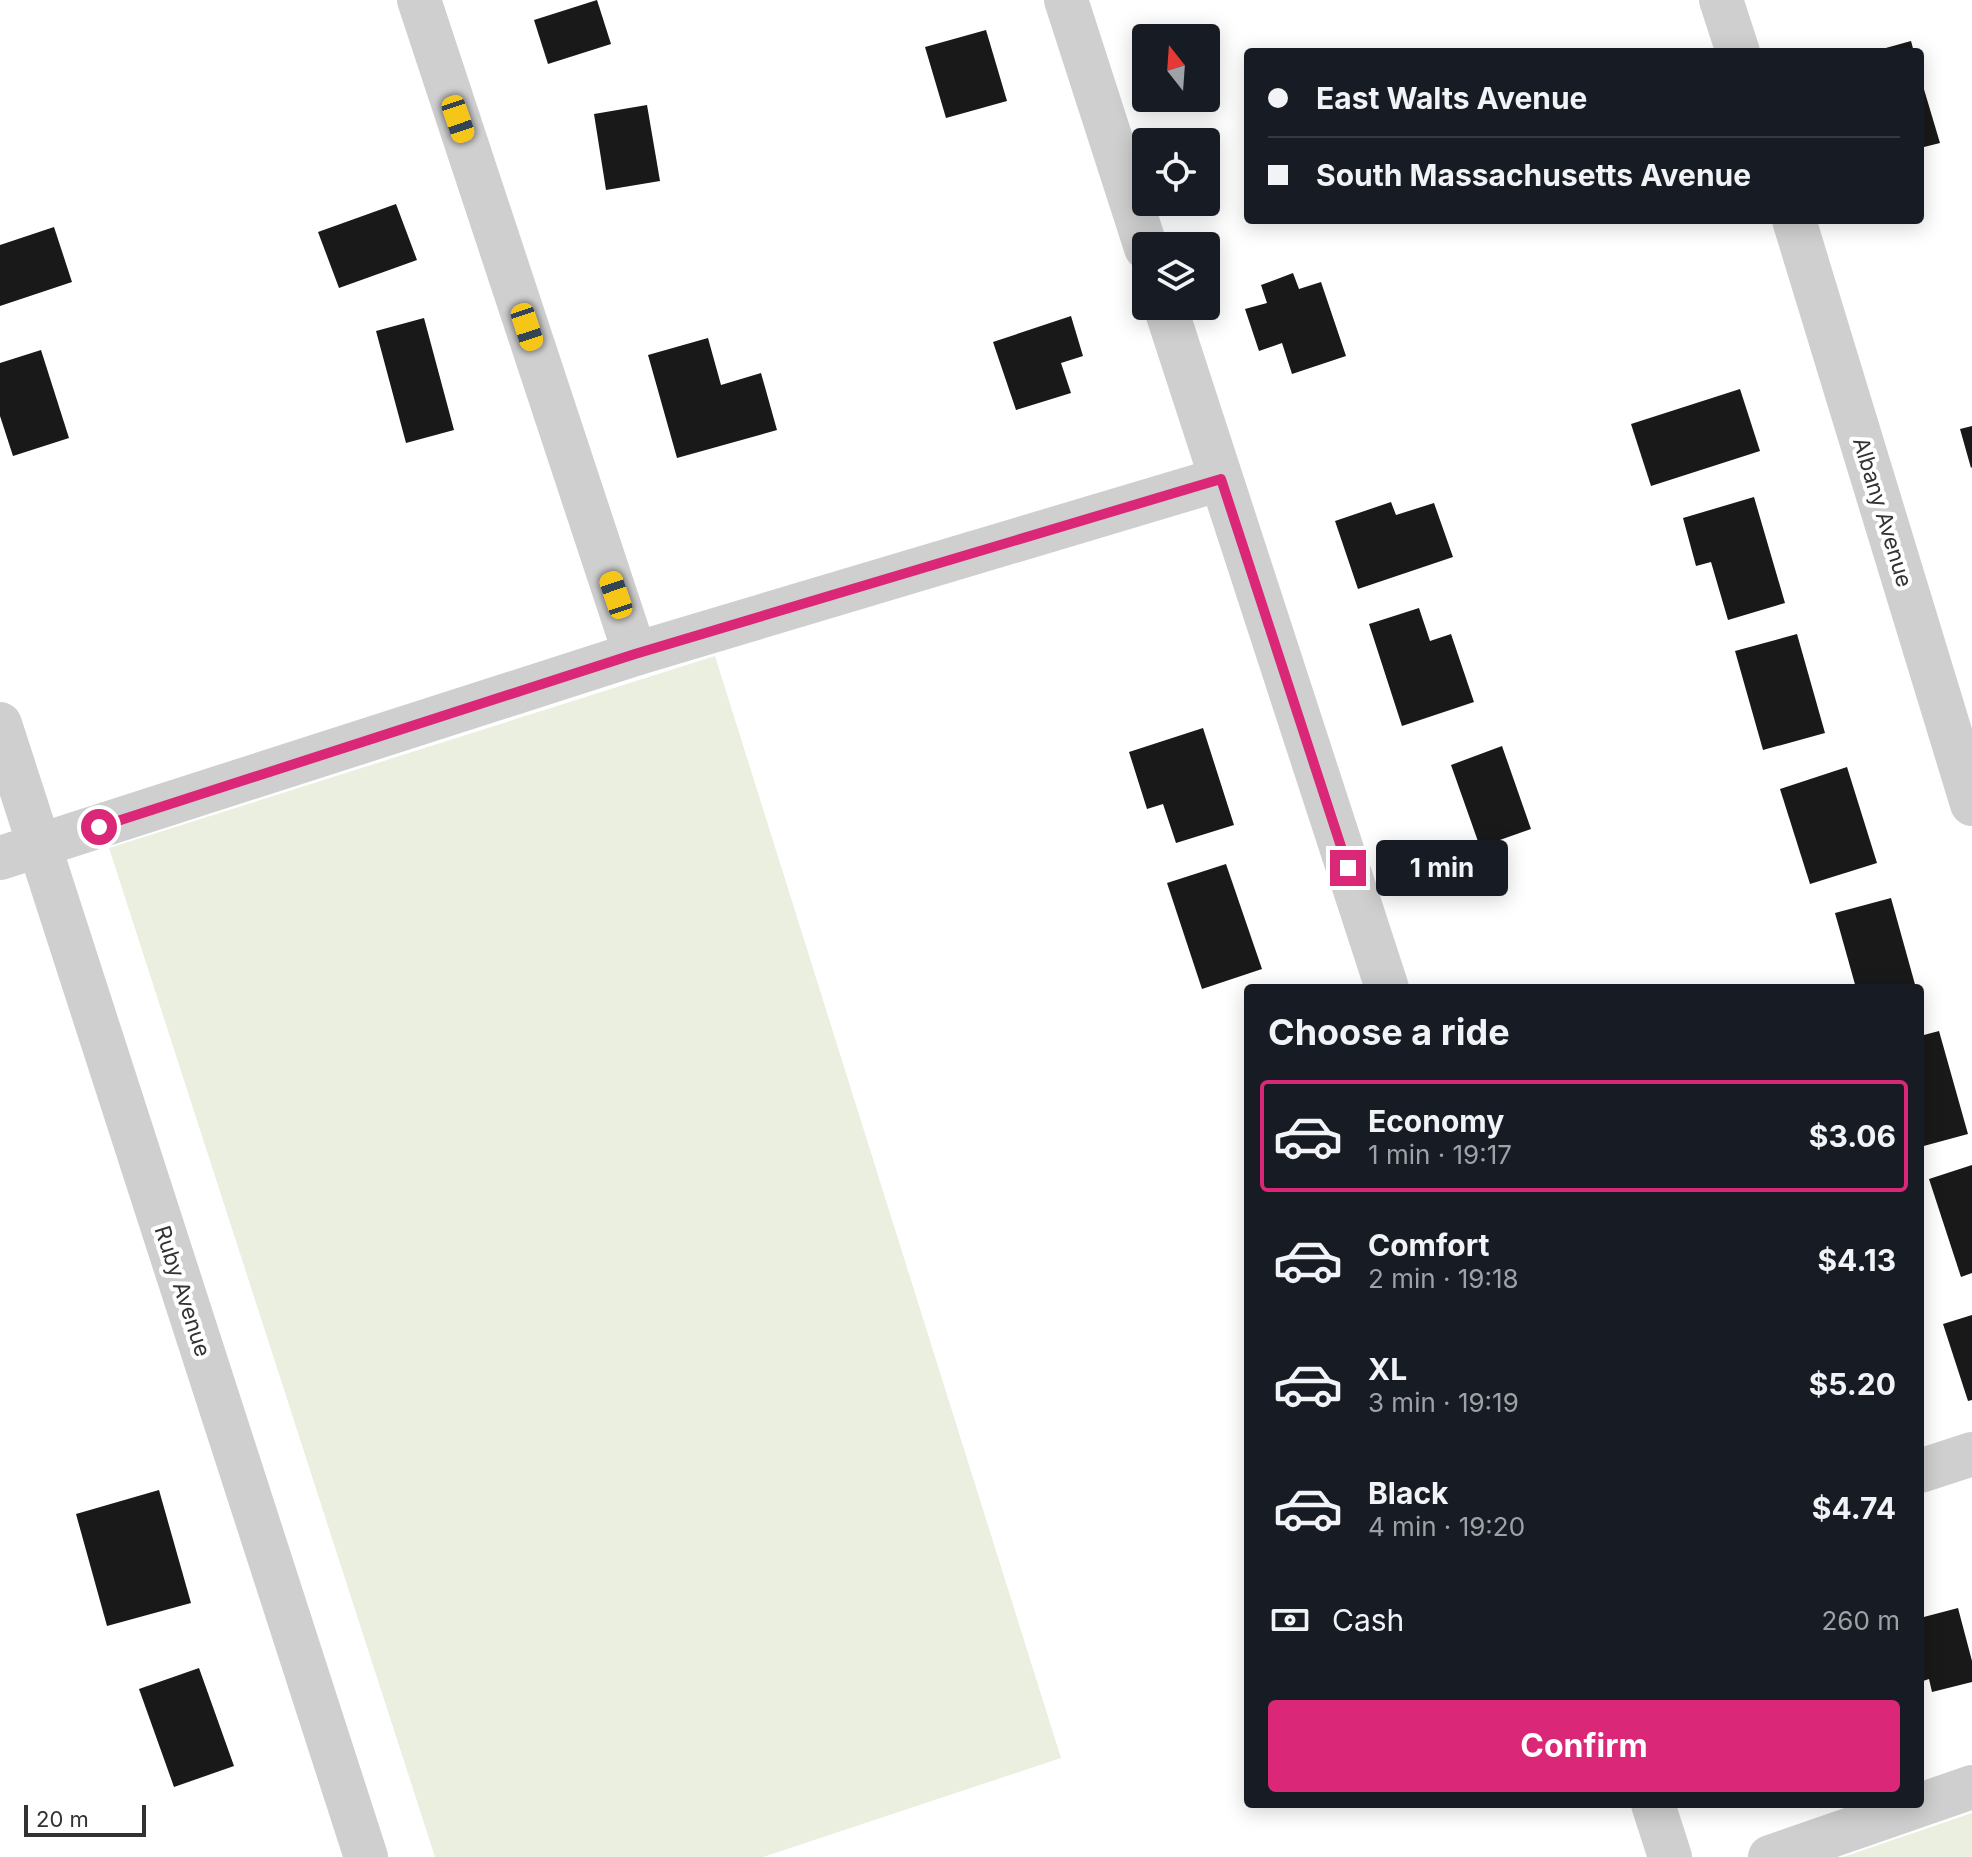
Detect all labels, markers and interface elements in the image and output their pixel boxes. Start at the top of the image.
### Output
north arrow [1132,24,1220,112]
map controls [1132,24,1220,320]
text: East Walts Avenue [1316,80,1588,116]
car [439,92,477,146]
button: locate [1132,128,1220,216]
text: South Massachusetts Avenue [1316,157,1751,193]
button: layers [1132,232,1220,320]
car [508,300,546,354]
street label: Albany Avenue [1848,434,1918,590]
car [597,568,635,622]
route start [81,809,117,845]
callout: 1 min [1376,840,1508,896]
route end [1330,850,1366,886]
text: 1 min [1410,852,1474,883]
text: Choose a ride [1268,1010,1510,1054]
icon: car [1272,1100,1344,1172]
text: Economy [1368,1103,1504,1139]
text: $3.06 [1809,1118,1896,1154]
text: 1 min · 19:17 [1368,1139,1512,1170]
street label: Ruby Avenue [150,1222,216,1360]
icon: car [1272,1224,1344,1296]
text: Comfort [1368,1227,1489,1263]
text: $4.13 [1817,1242,1896,1278]
text: 2 min · 19:18 [1368,1263,1519,1294]
icon: car [1272,1348,1344,1420]
text: XL [1368,1351,1407,1387]
text: $5.20 [1809,1366,1896,1402]
text: 3 min · 19:19 [1368,1387,1519,1418]
icon: car [1272,1472,1344,1544]
text: Black [1368,1475,1448,1511]
text: $4.74 [1812,1490,1896,1526]
text: 4 min · 19:20 [1368,1511,1525,1542]
icon: cash [1268,1598,1312,1642]
text: Cash [1332,1602,1404,1638]
text: 260 m [1822,1605,1900,1636]
button: Confirm [1268,1700,1900,1792]
scale bar [24,1801,146,1837]
text: 20 m [36,1806,89,1832]

